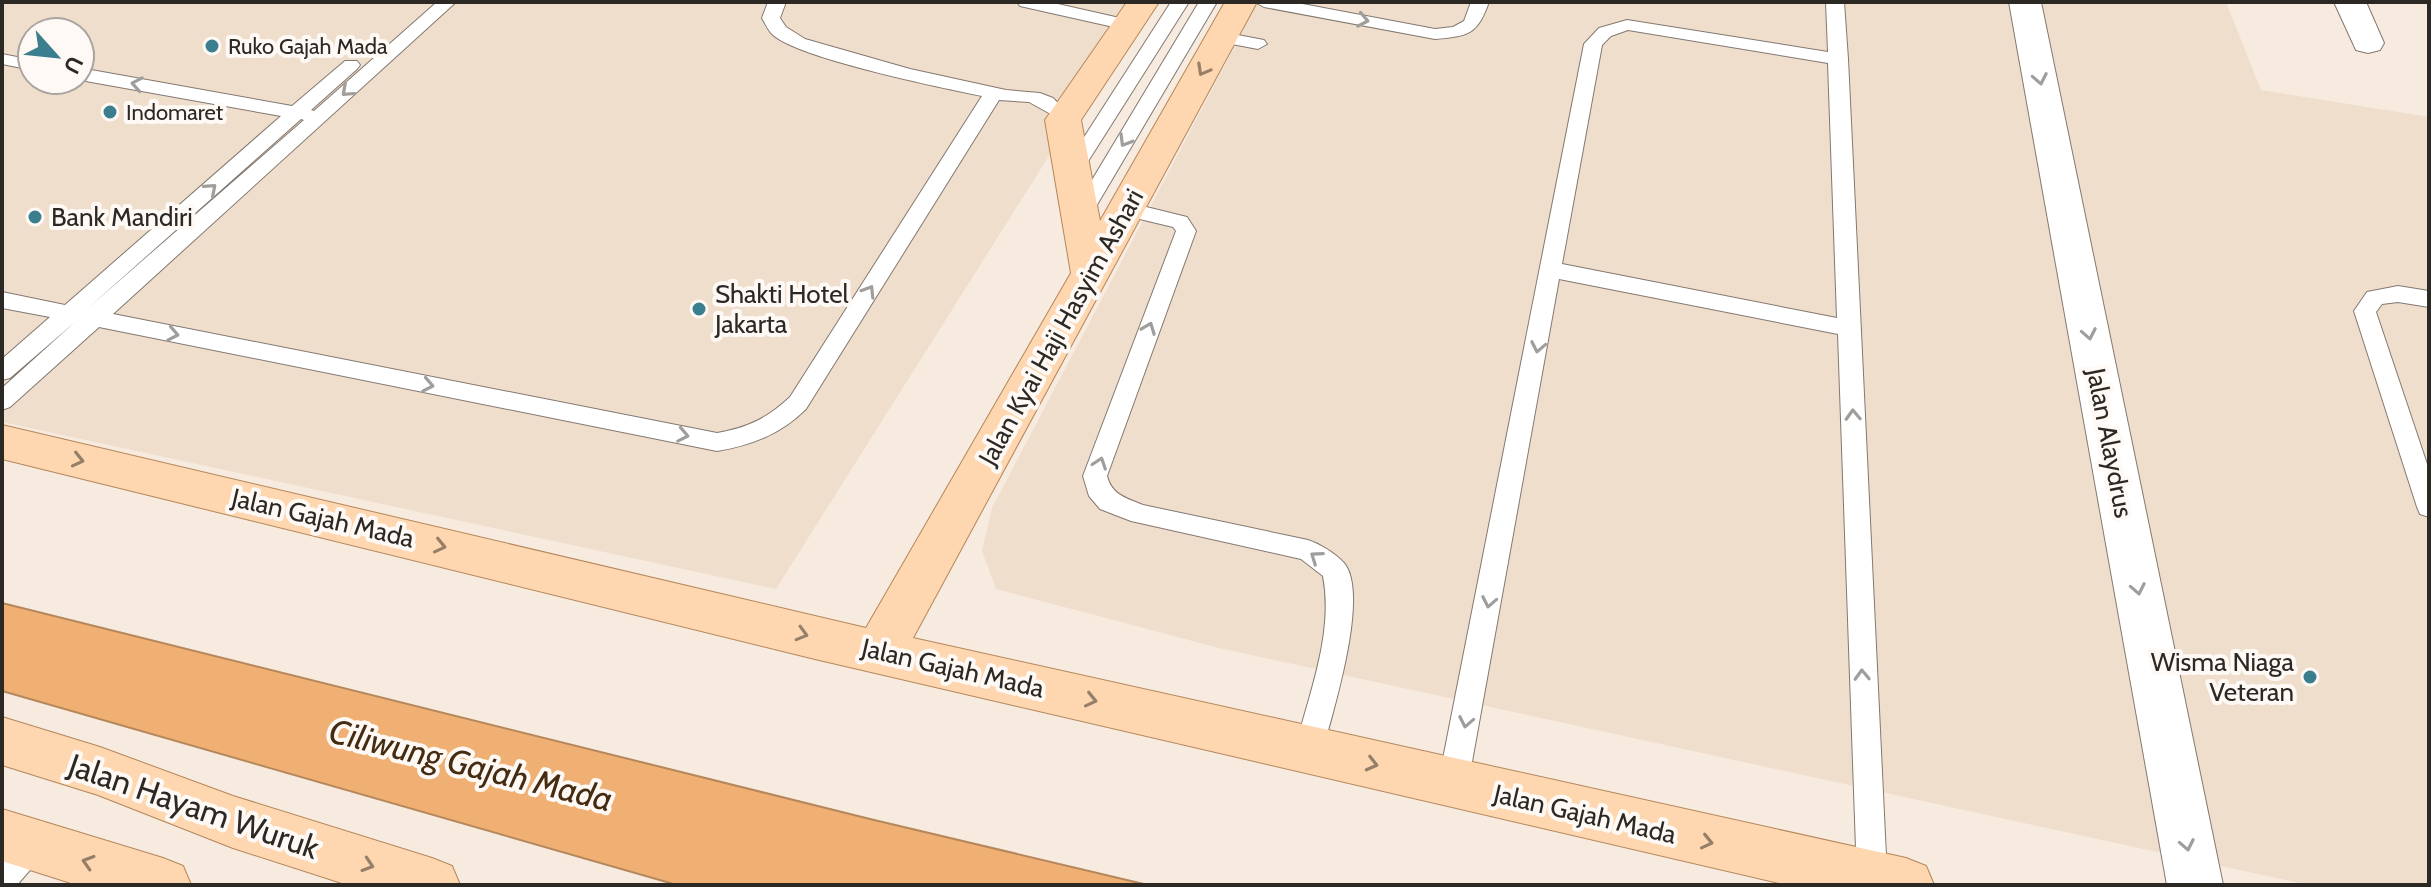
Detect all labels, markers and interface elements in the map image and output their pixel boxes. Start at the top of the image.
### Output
one-way arrow [1356,11,1369,28]
north arrow [16,16,96,96]
place label: Ruko Gajah Mada [228,33,388,60]
marker: Ruko Gajah Mada [203,37,221,55]
text: U [58,52,89,78]
one-way arrow [1197,62,1213,76]
one-way arrow [2031,71,2048,85]
one-way arrow [131,77,144,94]
one-way arrow [342,81,356,96]
place label: Indomaret [126,99,224,126]
marker: Indomaret [101,103,119,121]
one-way arrow [1119,132,1135,147]
street label: Jalan Kyai Haji Hasyim Ashari [971,183,1150,472]
one-way arrow [202,184,217,198]
place label: Bank Mandiri [51,201,193,233]
marker: Bank Mandiri [26,208,44,226]
place label: Shakti Hotel Jakarta [714,278,849,340]
one-way arrow [859,285,874,300]
marker: Shakti Hotel Jakarta [690,300,708,318]
one-way arrow [1139,322,1156,336]
one-way arrow [166,325,180,342]
one-way arrow [2080,327,2097,340]
one-way arrow [1531,340,1548,354]
street label: Jalan Alaydrus [2080,365,2140,521]
one-way arrow [421,376,435,393]
one-way arrow [1845,408,1862,421]
one-way arrow [677,426,690,443]
one-way arrow [70,450,84,467]
one-way arrow [1090,457,1106,471]
street label: Jalan Gajah Mada [228,481,418,555]
one-way arrow [432,537,446,554]
one-way arrow [1311,552,1325,567]
one-way arrow [2129,582,2146,596]
one-way arrow [1482,595,1499,609]
one-way arrow [795,625,809,641]
street label: Jalan Gajah Mada [858,631,1048,705]
place label: Wisma Niaga Veteran [2151,646,2295,708]
one-way arrow [1853,668,1870,681]
marker: Wisma Niaga Veteran [2301,668,2319,686]
one-way arrow [1084,690,1098,707]
water label: Ciliwung Gajah Mada [325,709,617,821]
one-way arrow [1458,715,1475,728]
street label: Jalan Hayam Wuruk [63,745,325,867]
one-way arrow [1365,755,1378,772]
street label: Jalan Gajah Mada [1490,777,1680,851]
one-way arrow [1700,832,1713,849]
one-way arrow [2178,837,2195,851]
one-way arrow [82,855,96,871]
one-way arrow [360,855,374,871]

